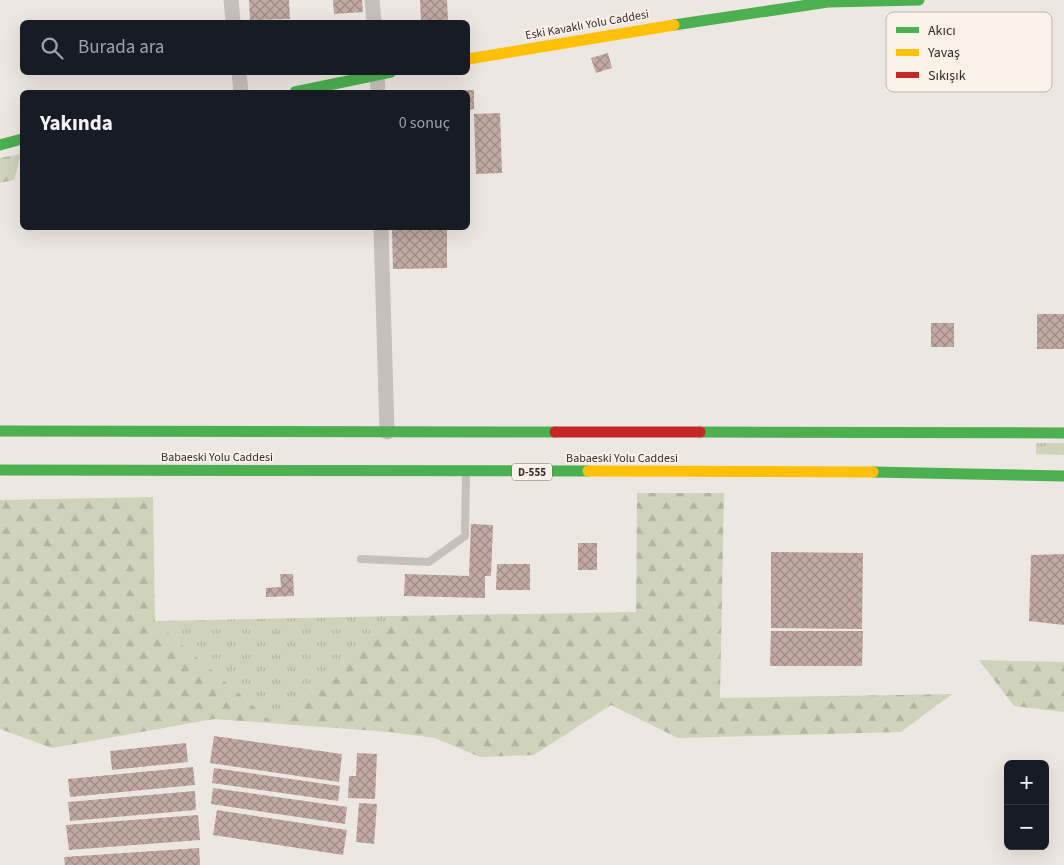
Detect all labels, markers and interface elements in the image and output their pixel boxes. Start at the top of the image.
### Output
street label: Eski Kavaklı Yolu Caddesi [524,6,650,44]
legend [886,12,1052,92]
search box [20,20,470,75]
text: Akıcı [928,21,956,41]
icon: search [38,34,66,62]
text: Burada ara [78,34,164,61]
text: Yavaş [927,43,960,63]
text: Sıkışık [928,66,966,86]
text: Yakında [40,108,113,138]
text: 0 sonuç [399,112,450,134]
street label: Babaeski Yolu Caddesi [161,449,273,466]
street label: Babaeski Yolu Caddesi [566,450,678,467]
road number: D-555 [512,464,552,481]
map controls [1004,760,1049,850]
button: + [1004,760,1049,805]
button: − [1004,805,1049,850]

